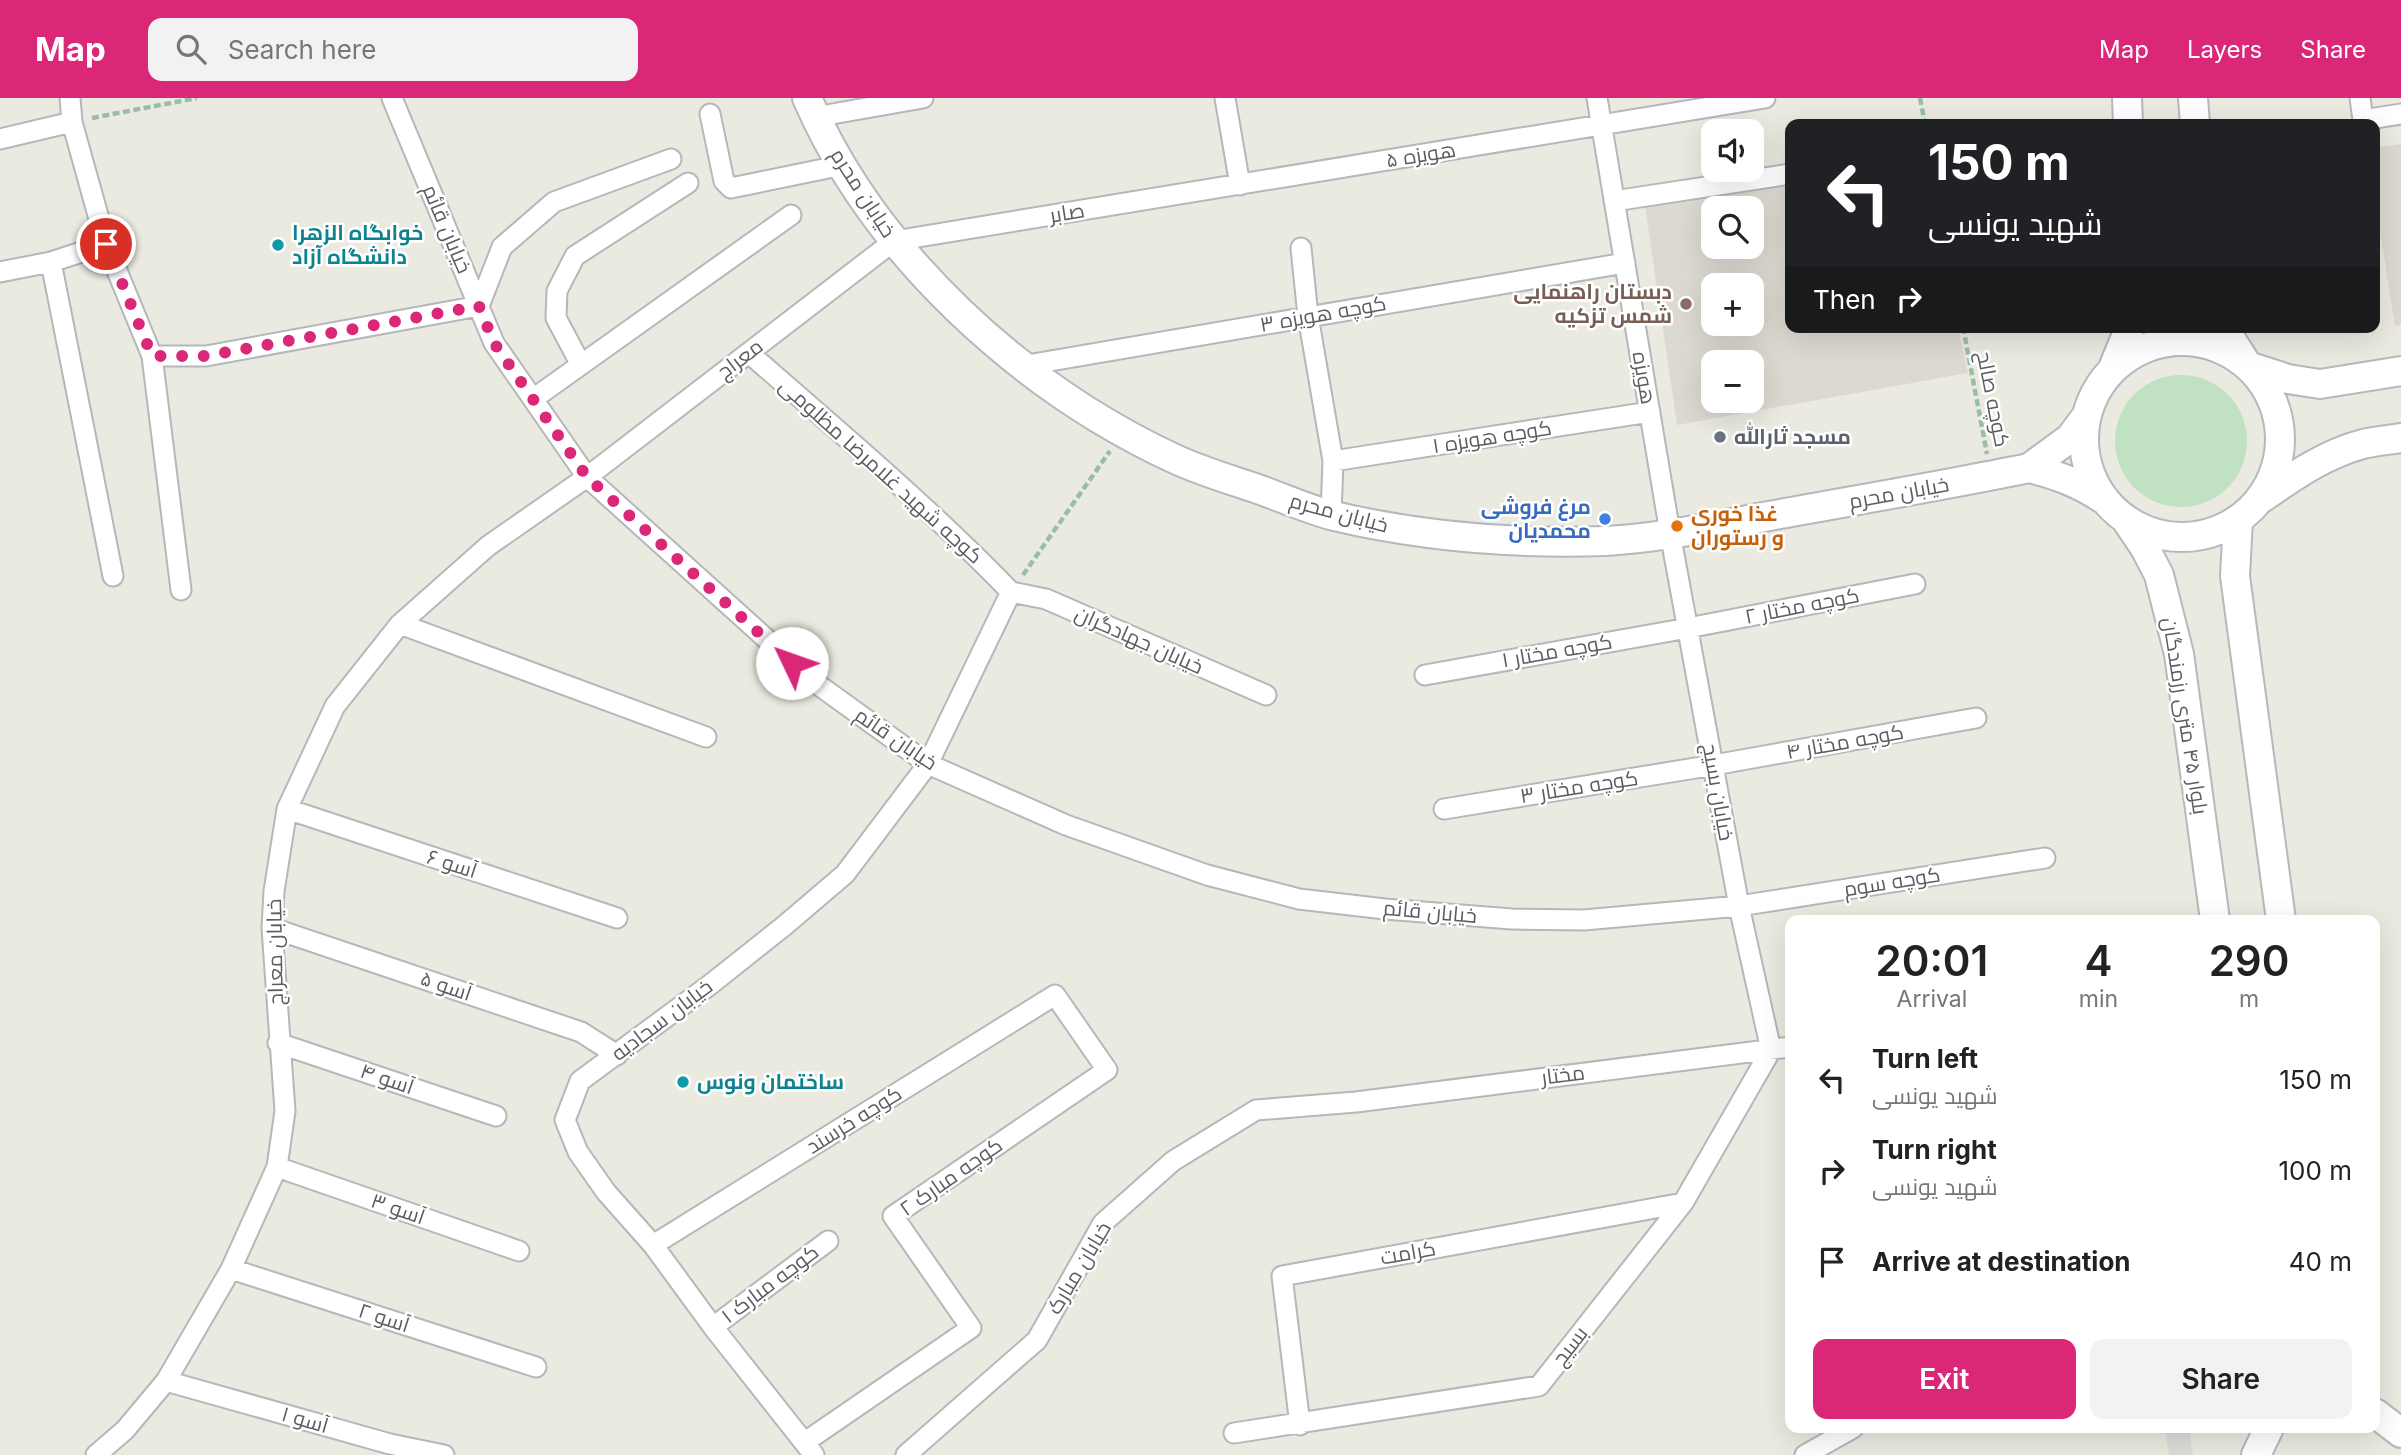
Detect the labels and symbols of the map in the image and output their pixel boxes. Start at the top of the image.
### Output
street label: هویزه ۵ [1384,137,1458,172]
street label: خیابان محرم [824,143,901,243]
street label: خیابان قائم [416,181,477,278]
street label: صابر [1047,197,1086,228]
pin [76,214,136,274]
place label: خوابگاه الزهرا دانشگاه آزاد [292,220,423,269]
marker: خوابگاه الزهرا دانشگاه آزاد [270,237,286,253]
place label: دبستان راهنمایی شمس تزکیه [1513,279,1672,328]
street label: کوچه هویزه ۳ [1258,290,1389,339]
marker: دبستان راهنمایی شمس تزکیه [1678,296,1694,312]
street label: معراج [712,333,769,386]
street label: کوچه صالح [1970,349,2015,449]
street label: هویزه [1628,350,1661,406]
street label: کوچه شهید غلامرضا مظلومی [773,373,988,570]
street label: کوچه هویزه ۱ [1431,415,1554,460]
place label: مسجد ثارالله [1734,422,1851,449]
marker: مسجد ثارالله [1712,429,1728,445]
street label: خیابان محرم [1847,471,1951,516]
street label: خیابان محرم [1286,487,1391,540]
place label: مرغ فروشی محمدیان [1481,494,1591,543]
place label: غذا خوری و رستوران [1691,501,1784,551]
marker: مرغ فروشی محمدیان [1597,511,1613,527]
marker: غذا خوری و رستوران [1669,518,1685,534]
street label: کوچه مختار ۲ [1743,582,1862,631]
street label: خیابان جهادگران [1071,600,1207,680]
street label: بلوار ۴۵ متری رزمندگان [2157,615,2213,817]
position arrow [755,626,829,700]
street label: کوچه مختار ۱ [1500,629,1614,674]
street label: خیابان قائم [849,702,942,777]
street label: کوچه مختار ۴ [1784,719,1906,766]
street label: خیابان بسیج [1696,741,1739,843]
street label: کوچه مختار ۳ [1518,765,1640,810]
street label: آسو ۶ [424,844,481,883]
street label: کوچه سوم [1842,862,1942,903]
street label: خیابان قائم [1382,895,1478,930]
street label: خیابان معراج [261,898,290,1006]
street label: آسو ۵ [417,965,475,1006]
street label: خیابان سجادیه [606,974,718,1066]
street label: آسو ۴ [357,1058,418,1099]
street label: مختار [1539,1059,1586,1090]
place label: ساختمان ونوس [697,1069,844,1095]
marker: ساختمان ونوس [675,1074,691,1090]
street label: کوچه خرسند [801,1080,907,1160]
street label: کوچه مبارک ۲ [894,1132,1008,1223]
street label: آسو ۳ [368,1188,429,1229]
street label: خیابان مبارک [1041,1217,1117,1319]
street label: کرامت [1378,1235,1438,1270]
street label: کوچه مبارک ۱ [716,1239,824,1330]
street label: آسو ۲ [355,1298,413,1338]
street label: بسیج [1547,1321,1594,1372]
street label: آسو ۱ [279,1401,332,1438]

